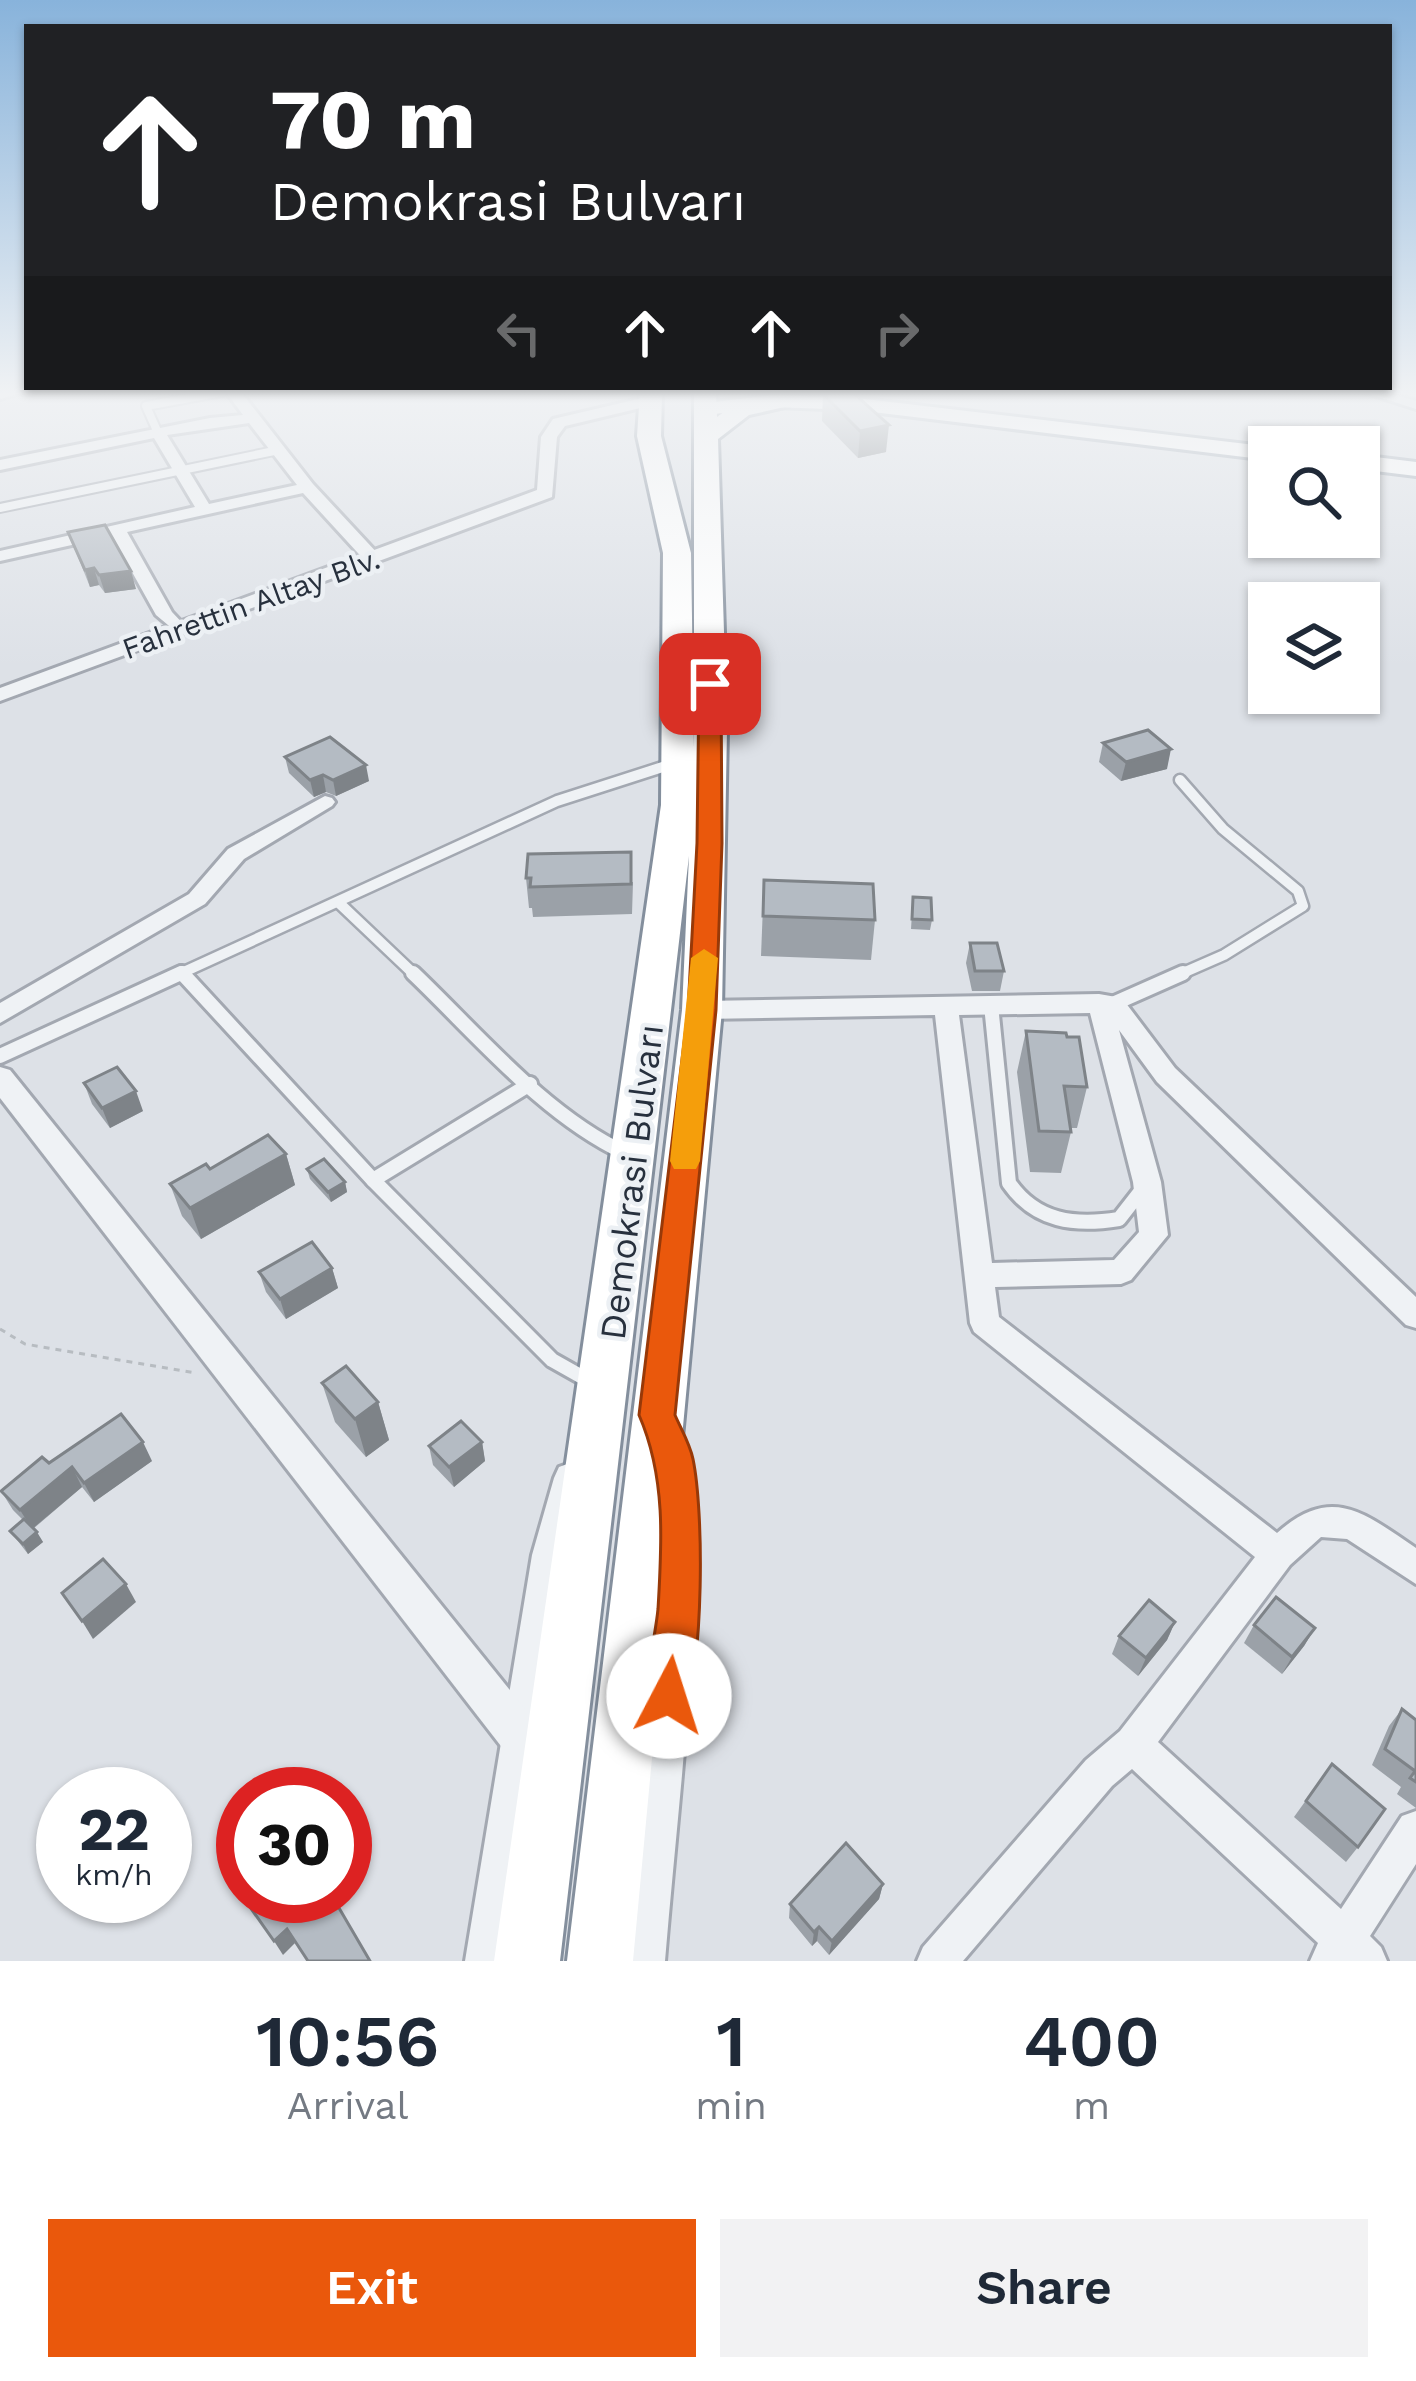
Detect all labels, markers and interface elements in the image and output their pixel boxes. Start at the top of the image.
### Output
text: 70 m [270,70,476,168]
icon: ahead [72,72,228,228]
text: Demokrasi Bulvarı [270,170,746,233]
icon: left [486,300,552,366]
icon: ahead [612,300,678,366]
icon: ahead [738,300,804,366]
icon: right [864,300,930,366]
map controls [1248,426,1380,714]
button: search [1248,426,1380,558]
street label: Fahrettin Altay Blv. [117,541,384,666]
button: layers [1248,582,1380,714]
pin [659,633,761,735]
icon: arrive [677,651,743,717]
street label: Demokrasi Bulvarı [592,1022,672,1342]
position arrow [606,1633,732,1759]
speed limit sign: 30 [216,1767,372,1923]
text: 22 [78,1794,150,1865]
text: km/h [75,1857,153,1892]
text: 10:56 [256,1999,439,2083]
text: 1 [716,1999,746,2083]
text: 400 [1023,1999,1160,2083]
text: Arrival [287,2083,409,2128]
text: min [695,2083,767,2128]
text: m [1073,2083,1110,2128]
button: Exit [48,2219,696,2357]
button: Share [720,2219,1368,2357]

